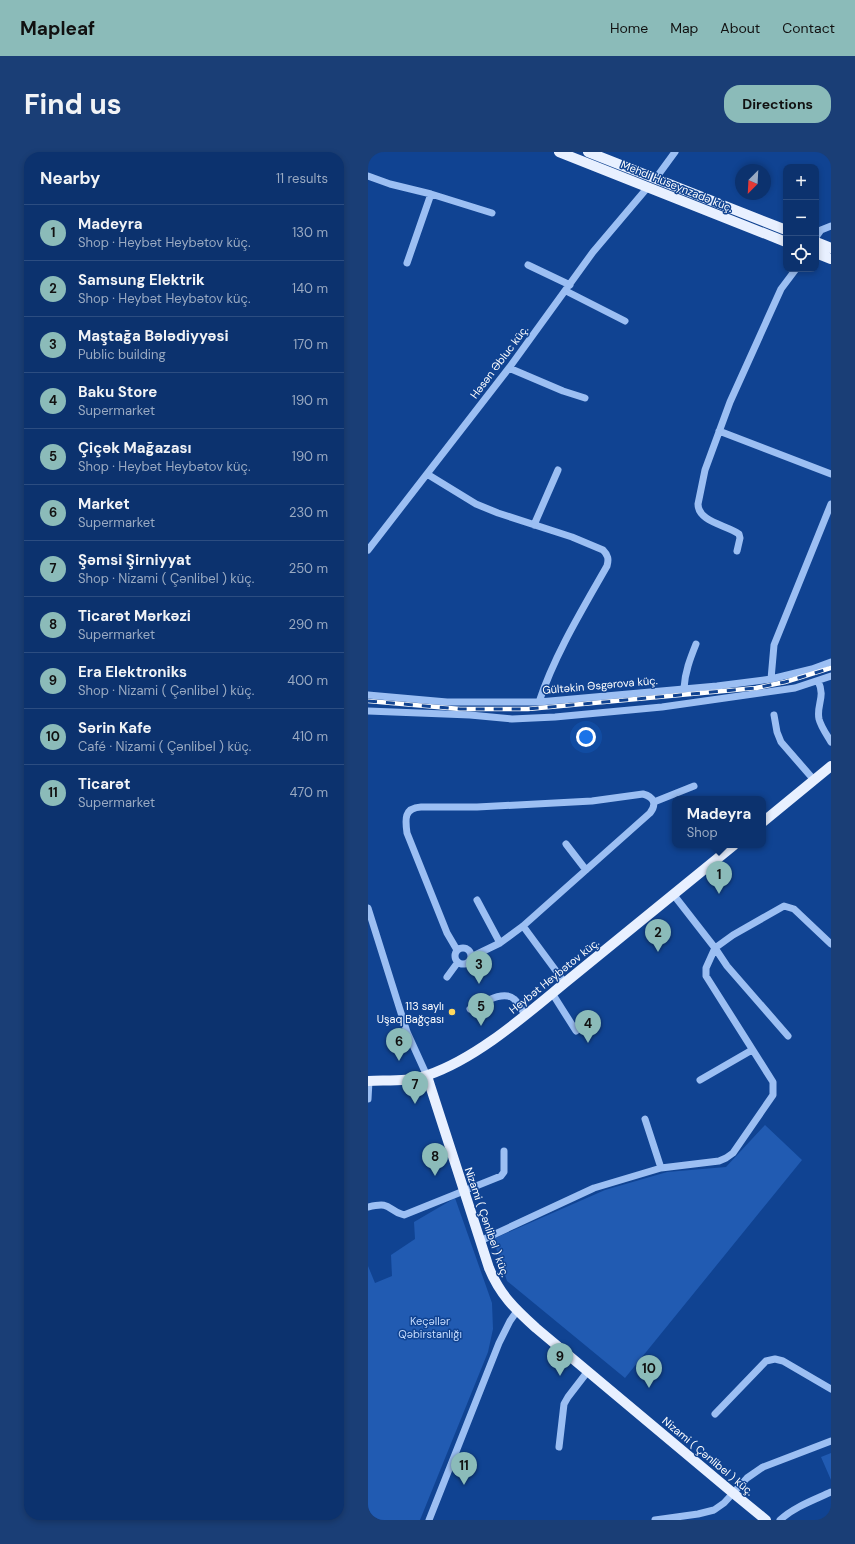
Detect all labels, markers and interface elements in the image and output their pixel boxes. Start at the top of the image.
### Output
text: Mapleaf [20,16,95,41]
text: Home [610,19,648,37]
text: Map [670,19,698,37]
text: About [720,19,760,37]
text: Contact [782,19,835,37]
button: Directions [724,85,831,123]
text: Find us [24,86,122,123]
street label: Mehdi Hüseynzadə küç. [619,157,735,215]
north arrow [735,164,771,200]
map controls [783,164,819,272]
button: + [783,164,819,200]
text: Nearby [40,167,100,189]
text: 11 results [276,170,328,187]
button: − [783,200,819,236]
text: Madeyra [78,214,143,234]
text: 1 [51,224,55,241]
text: 130 m [292,224,328,241]
text: Shop · Heybət Heybətov küç. [78,234,251,251]
button: locate [783,236,819,272]
text: Samsung Elektrik [78,270,205,290]
text: 2 [49,280,57,297]
text: 140 m [292,280,328,297]
text: Shop · Heybət Heybətov küç. [78,290,251,307]
street label: Həsən Əbluc küç. [467,323,531,401]
text: Maştağa Bələdiyyəsi [78,326,229,346]
text: 3 [49,336,57,353]
text: 170 m [293,336,328,353]
text: Public building [78,346,166,363]
text: Baku Store [78,382,157,402]
text: 4 [49,392,57,409]
text: 190 m [292,392,328,409]
text: Supermarket [78,402,155,419]
text: Çiçək Mağazası [78,438,191,458]
text: 5 [49,448,57,465]
text: 190 m [292,448,328,465]
text: Shop · Heybət Heybətov küç. [78,458,251,475]
text: Market [78,494,130,514]
text: 6 [49,504,57,521]
text: 230 m [289,504,328,521]
text: Supermarket [78,514,155,531]
text: Şəmsi Şirniyyat [78,550,191,570]
text: 7 [50,560,56,577]
text: 250 m [289,560,328,577]
text: Shop · Nizami ( Çənlibel ) küç. [78,570,254,587]
text: Ticarət Mərkəzi [78,606,191,626]
text: 8 [49,616,57,633]
text: 290 m [289,616,328,633]
text: Supermarket [78,626,155,643]
text: Era Elektroniks [78,662,187,682]
text: 9 [49,672,57,689]
text: 400 m [287,672,328,689]
street label: Gültəkin Əsgərova küç. [542,673,658,697]
text: Shop · Nizami ( Çənlibel ) küç. [78,682,254,699]
text: Sərin Kafe [78,718,151,738]
your location [576,727,596,747]
text: 10 [46,728,60,745]
text: 410 m [292,728,328,745]
text: Café · Nizami ( Çənlibel ) küç. [78,738,251,755]
text: Ticarət [78,774,130,794]
text: 11 [48,784,58,801]
text: 470 m [289,784,328,801]
text: Supermarket [78,794,155,811]
popup [672,796,766,848]
text: Madeyra [687,804,751,824]
text: Shop [687,824,718,841]
pin: 1 [706,861,732,894]
pin: 2 [645,919,671,952]
street label: Heybət Heybətov küç. [506,935,602,1017]
pin: 3 [466,951,492,984]
pin: 5 [468,993,494,1026]
place label: 113 saylı Uşaq Bağçası [377,999,444,1026]
marker: 113 saylı Uşaq Bağçası [447,1007,457,1017]
pin: 4 [575,1010,601,1043]
pin: 6 [386,1028,412,1061]
pin: 7 [402,1071,428,1104]
pin: 8 [422,1143,448,1176]
street label: Nizami ( Çənlibel ) küç. [462,1165,512,1279]
park label: Keçəllər Qəbirstanlığı [398,1314,462,1341]
pin: 9 [547,1343,573,1376]
pin: 10 [636,1355,662,1388]
street label: Nizami ( Çənlibel ) küç. [659,1414,757,1498]
pin: 11 [451,1452,477,1485]

